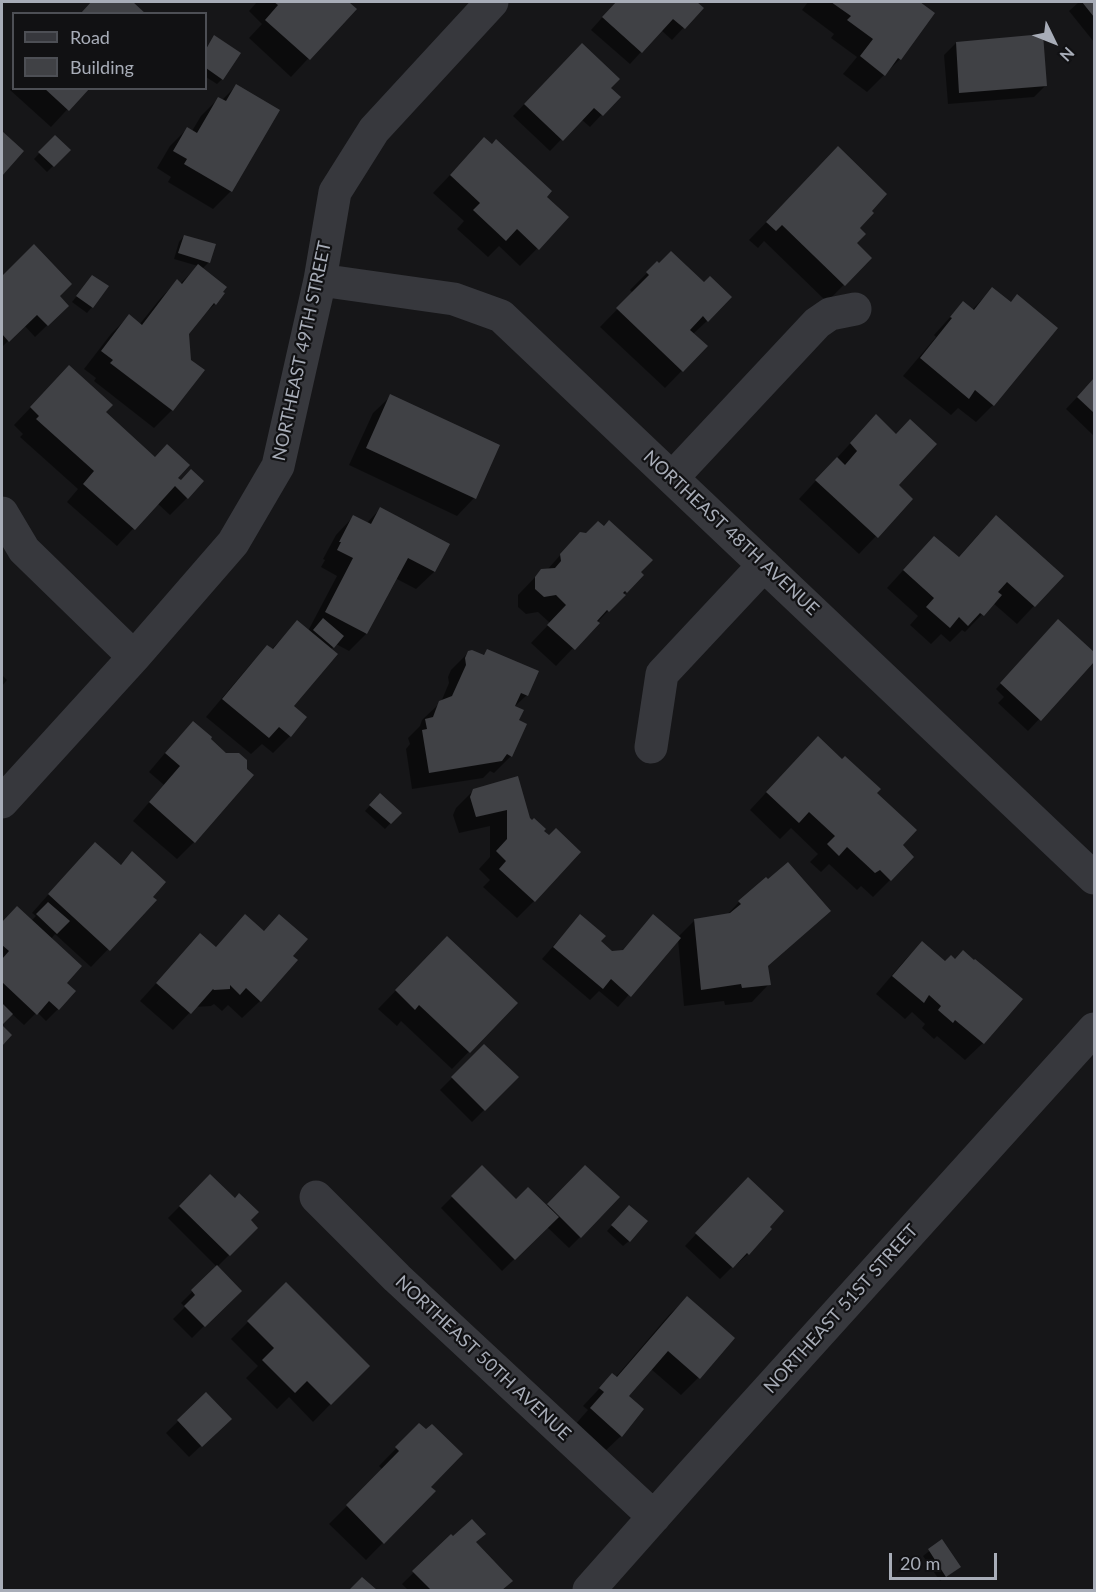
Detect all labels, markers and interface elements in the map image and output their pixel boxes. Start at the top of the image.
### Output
legend [12,12,207,90]
north arrow [1024,12,1084,72]
text: Road [70,26,110,48]
text: N [1056,44,1079,66]
text: Building [70,56,134,78]
street label: NORTHEAST 49TH STREET [268,239,336,463]
street label: NORTHEAST 48TH AVENUE [639,446,823,620]
street label: NORTHEAST 51ST STREET [759,1220,923,1398]
street label: NORTHEAST 50TH AVENUE [391,1271,575,1445]
scale bar [892,1541,1000,1579]
text: 20 m [900,1552,940,1574]

